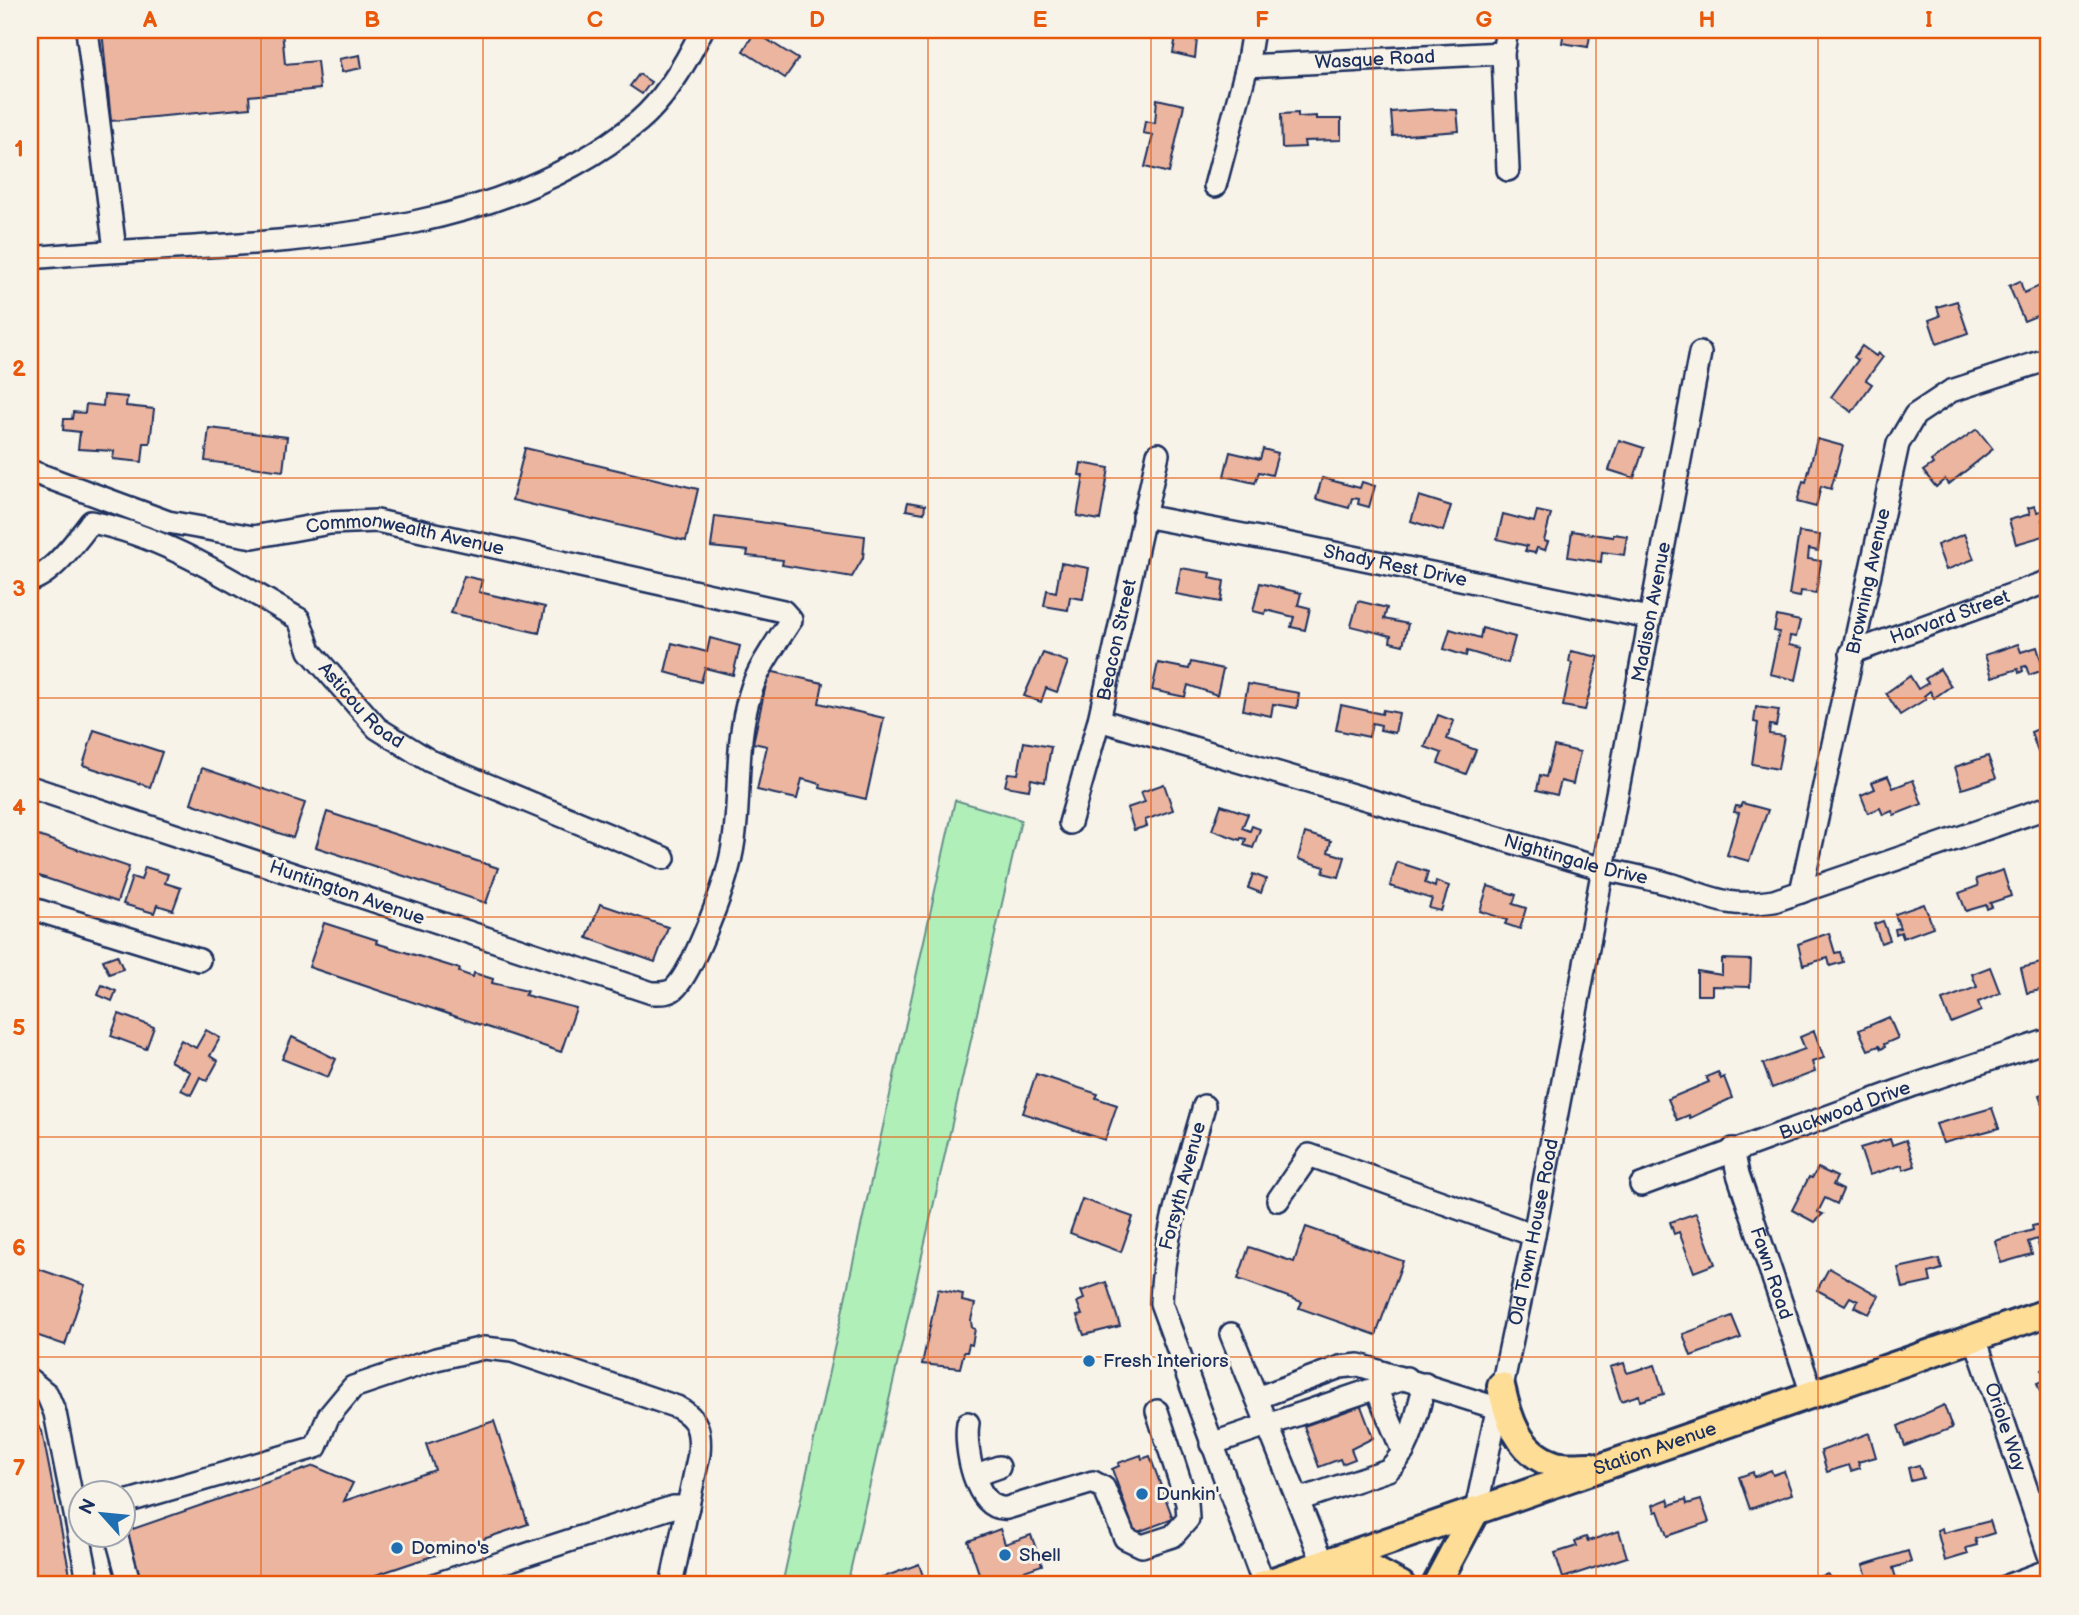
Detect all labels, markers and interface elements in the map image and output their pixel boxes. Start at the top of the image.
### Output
text: A [142,6,158,34]
text: B [364,6,380,34]
text: C [587,6,603,34]
text: D [809,6,825,34]
text: E [1033,6,1048,34]
text: F [1255,6,1269,34]
text: G [1476,6,1493,34]
text: H [1698,6,1716,34]
text: I [1925,6,1933,34]
street label: Wasque Road [1314,45,1436,74]
text: 1 [14,135,24,163]
text: 2 [12,355,26,383]
street label: Browning Avenue [1841,506,1895,656]
street label: Commonwealth Avenue [304,509,506,560]
street label: Shady Rest Drive [1321,540,1469,592]
street label: Madison Avenue [1627,540,1676,684]
text: 3 [12,575,26,603]
street label: Beacon Street [1092,577,1141,703]
street label: Harvard Street [1887,585,2013,649]
street label: Asticou Road [313,657,408,753]
text: 4 [12,794,26,822]
street label: Nightingale Drive [1501,829,1650,890]
street label: Huntington Avenue [266,856,428,930]
text: 5 [12,1014,26,1042]
street label: Buckwood Drive [1776,1076,1913,1145]
street label: Forsyth Avenue [1155,1119,1211,1253]
street label: Old Town House Road [1504,1137,1563,1327]
street label: Fawn Road [1745,1224,1798,1322]
text: 6 [12,1234,26,1262]
place label: Fresh Interiors [1103,1350,1229,1373]
marker: Fresh Interiors [1081,1353,1097,1369]
street label: Oriole Way [1980,1380,2031,1475]
street label: Station Avenue [1591,1417,1719,1481]
text: 7 [13,1454,26,1482]
north arrow [66,1478,136,1548]
place label: Dunkin' [1156,1483,1220,1506]
marker: Dunkin' [1134,1486,1150,1502]
text: N [75,1495,102,1519]
place label: Domino's [411,1537,489,1560]
marker: Domino's [389,1540,405,1556]
place label: Shell [1019,1544,1061,1567]
marker: Shell [997,1547,1013,1563]

